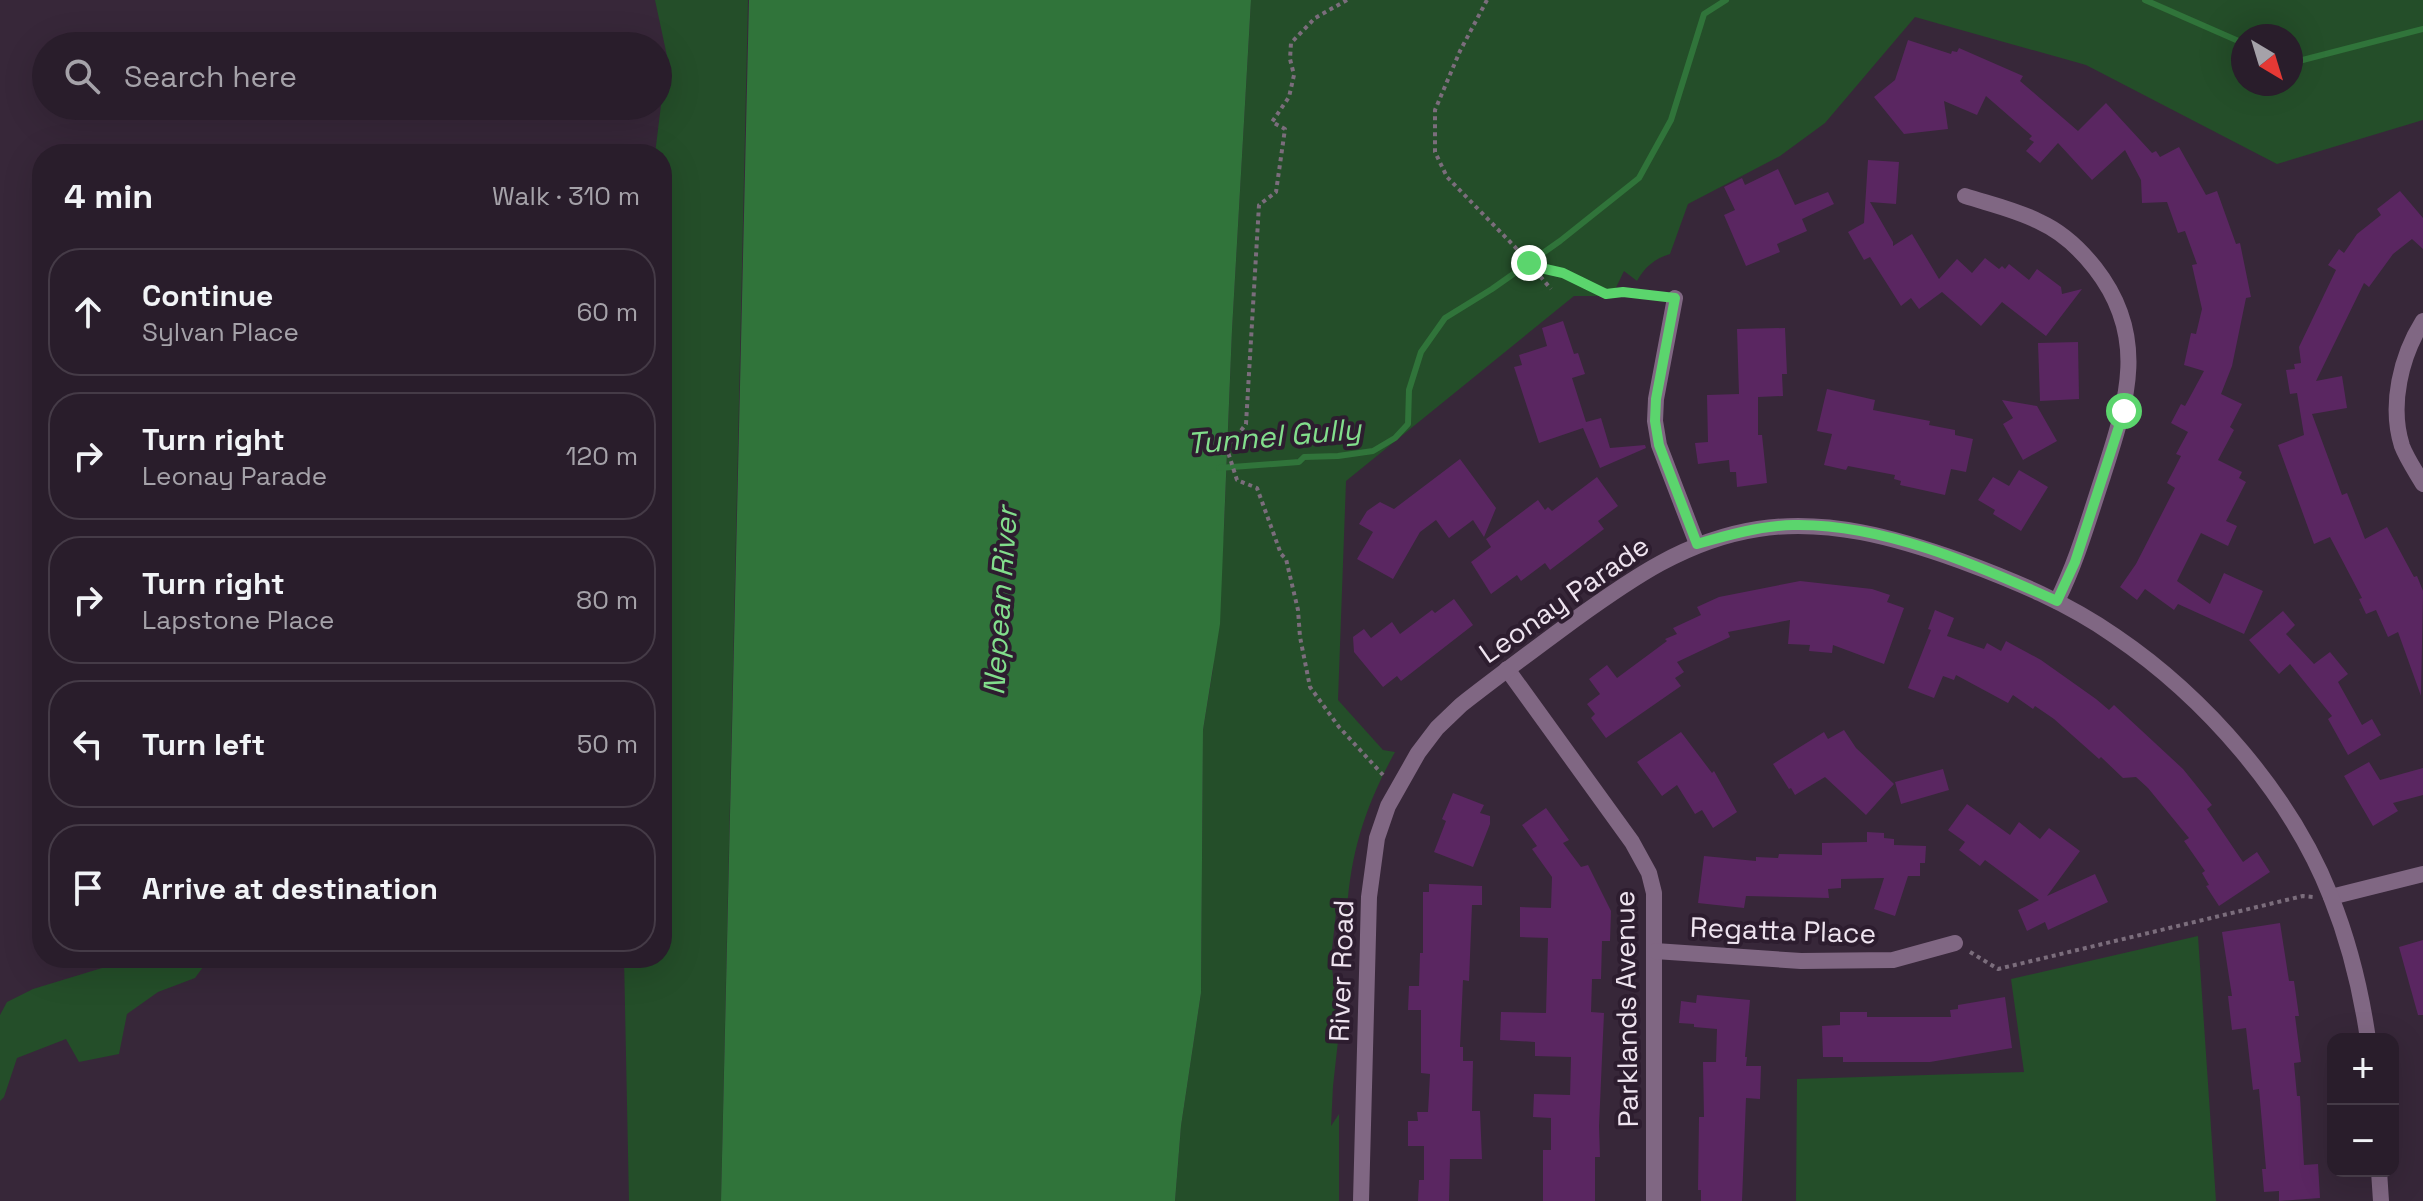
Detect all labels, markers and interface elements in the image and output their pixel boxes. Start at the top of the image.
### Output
north arrow [2231,24,2303,96]
search box [32,32,672,120]
icon: search [60,54,104,98]
text: Search here [124,57,297,96]
text: 4 min [64,175,153,218]
text: Walk · 310 m [492,179,640,213]
route end [1511,245,1547,281]
text: Continue [142,276,273,315]
icon: ahead [66,290,110,334]
text: 60 m [576,295,638,329]
text: Sylvan Place [142,315,299,349]
route start [2106,393,2142,429]
water label: Tunnel Gully [1185,409,1364,463]
text: Turn right [142,420,285,459]
icon: right [66,434,110,478]
text: 120 m [566,439,638,473]
text: Leonay Parade [142,459,327,493]
water label: Nepean River [974,503,1026,697]
street label: Leonay Parade [1472,527,1656,671]
text: Turn right [142,564,285,603]
icon: right [66,578,110,622]
text: 80 m [576,583,638,617]
text: Lapstone Place [142,603,334,637]
icon: left [66,722,110,766]
text: Turn left [142,725,265,764]
text: 50 m [577,727,638,761]
icon: arrive [66,866,110,910]
text: Arrive at destination [142,869,438,908]
street label: Parklands Avenue [1606,890,1646,1128]
street label: River Road [1321,899,1361,1043]
street label: Regatta Place [1689,909,1877,951]
map controls [2327,1033,2399,1177]
button: + [2327,1033,2399,1105]
button: − [2327,1105,2399,1177]

